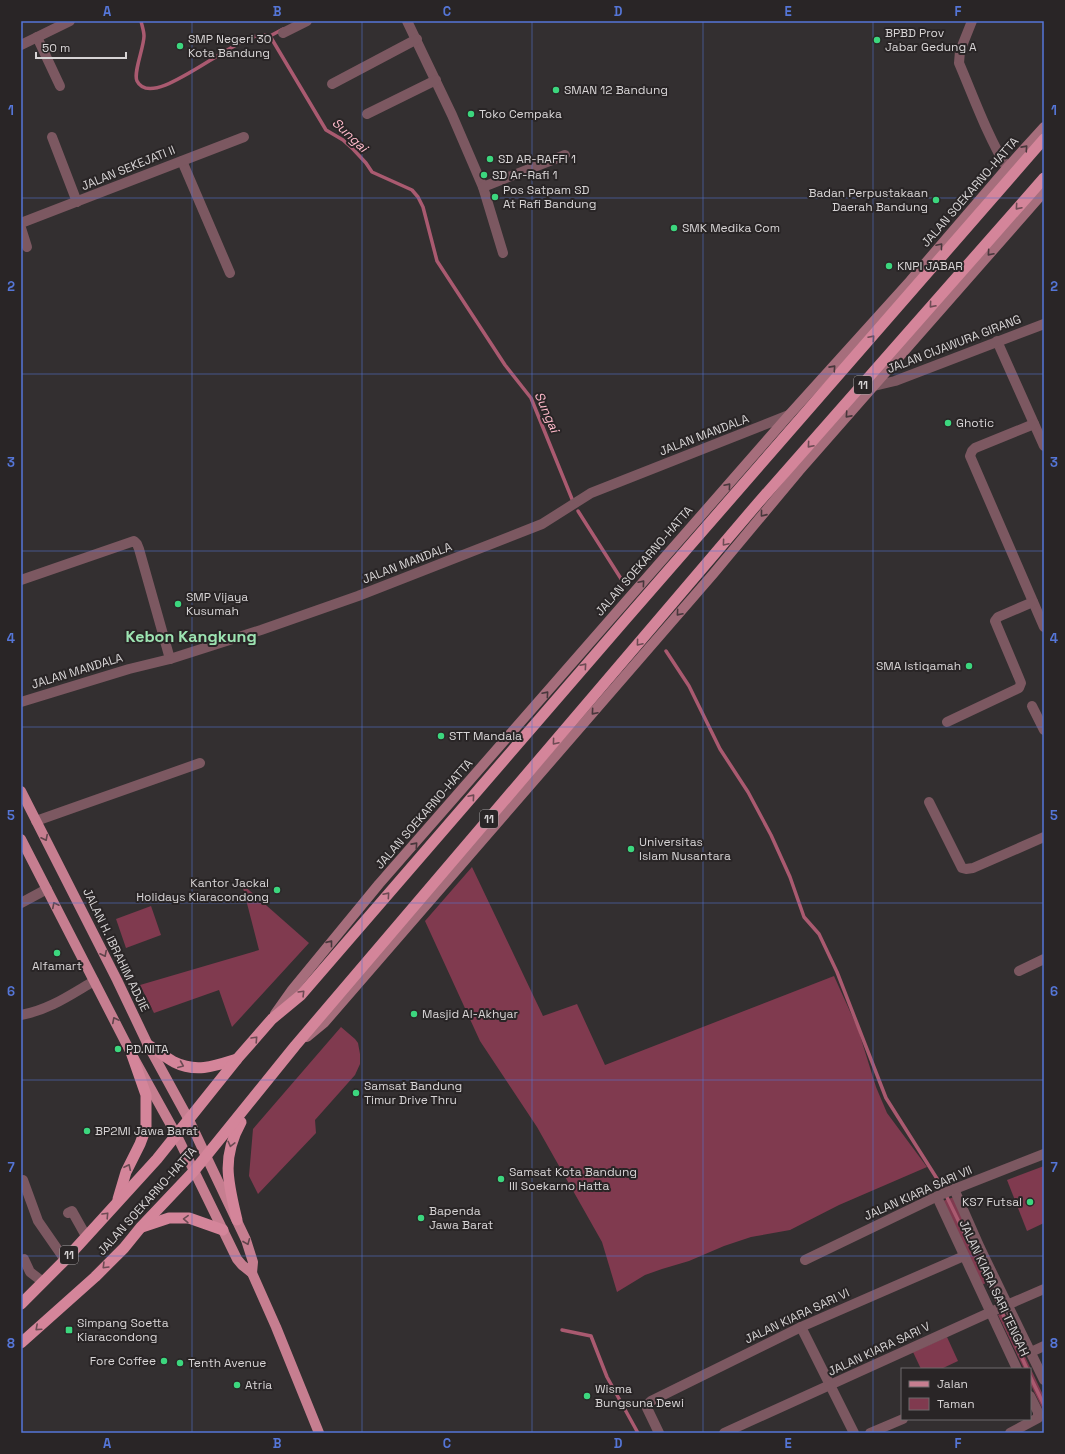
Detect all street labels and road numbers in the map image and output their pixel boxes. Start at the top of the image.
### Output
street label: JALAN SOEKARNO-HATTA [918,133,1023,250]
street label: JALAN SEKEJATI II [79,142,177,194]
street label: JALAN CIJAWURA GIRANG [885,311,1023,377]
road number: 11 [854,376,872,394]
street label: JALAN MANDALA [657,410,752,459]
street label: JALAN SOEKARNO-HATTA [592,502,697,619]
street label: JALAN MANDALA [360,538,455,587]
street label: JALAN MANDALA [29,649,125,693]
street label: JALAN SOEKARNO-HATTA [372,755,477,872]
road number: 11 [480,810,498,828]
street label: JALAN H. IBRAHIM ADJIE [79,886,153,1015]
street label: JALAN SOEKARNO-HATTA [94,1143,200,1259]
street label: JALAN KIARA SARI VII [861,1162,975,1224]
street label: JALAN KIARA SARI TENGAH [955,1217,1033,1359]
road number: 11 [60,1246,78,1264]
street label: JALAN KIARA SARI VI [742,1285,852,1347]
street label: JALAN KIARA SARI V [825,1318,933,1380]

